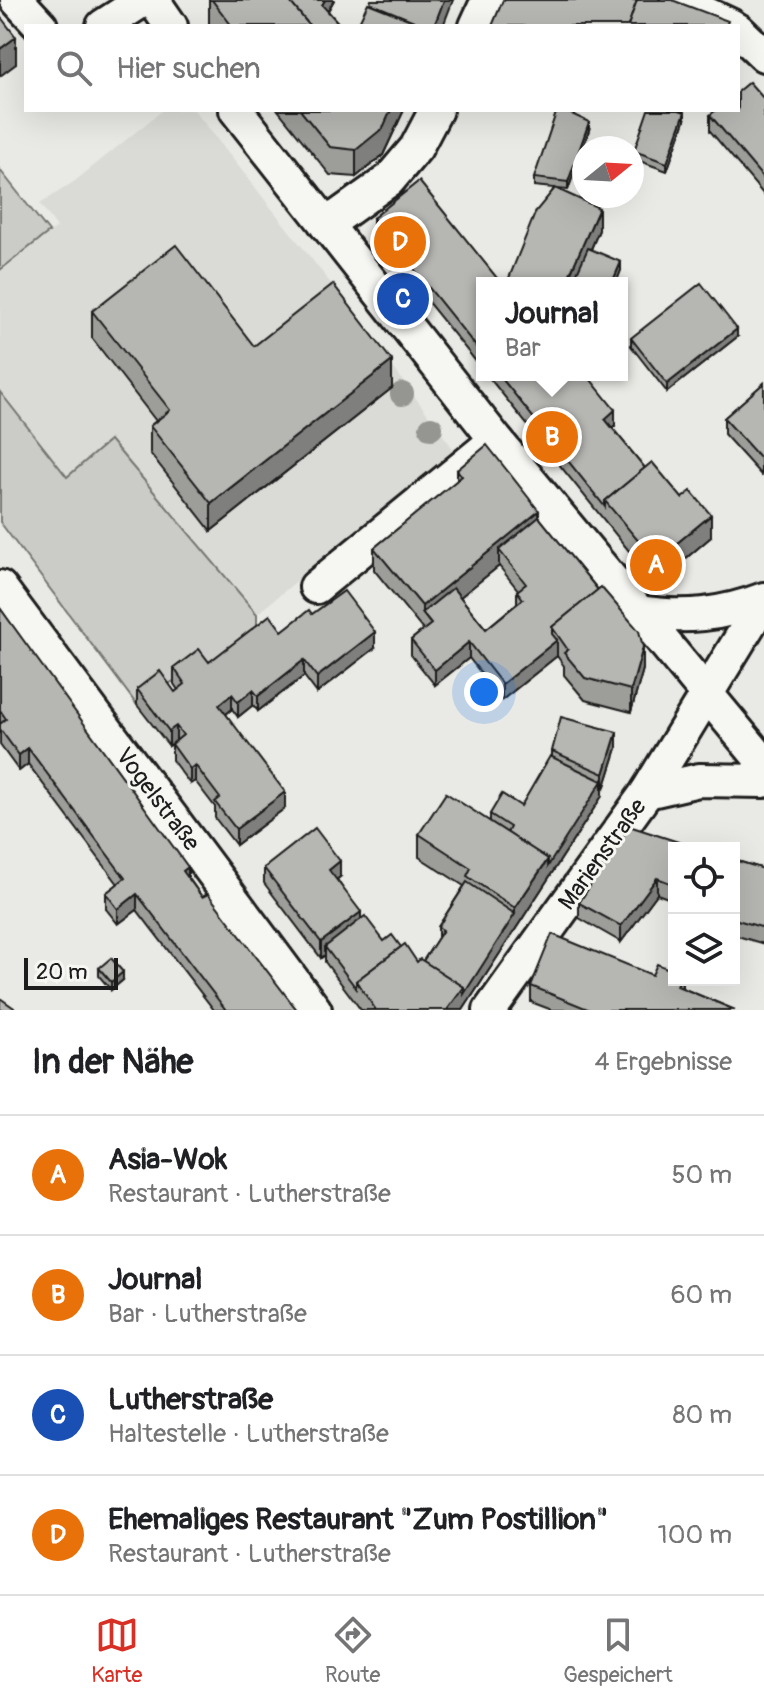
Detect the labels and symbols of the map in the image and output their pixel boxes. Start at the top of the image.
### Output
north arrow [572,136,644,208]
pin: D [374,212,426,272]
pin: C [377,269,429,329]
pin: B [526,407,578,467]
pin: A [630,535,682,595]
your location [464,672,504,712]
street label: Vogelstraße [109,742,206,857]
street label: Marienstraße [552,793,653,916]
scale bar [24,954,118,990]

